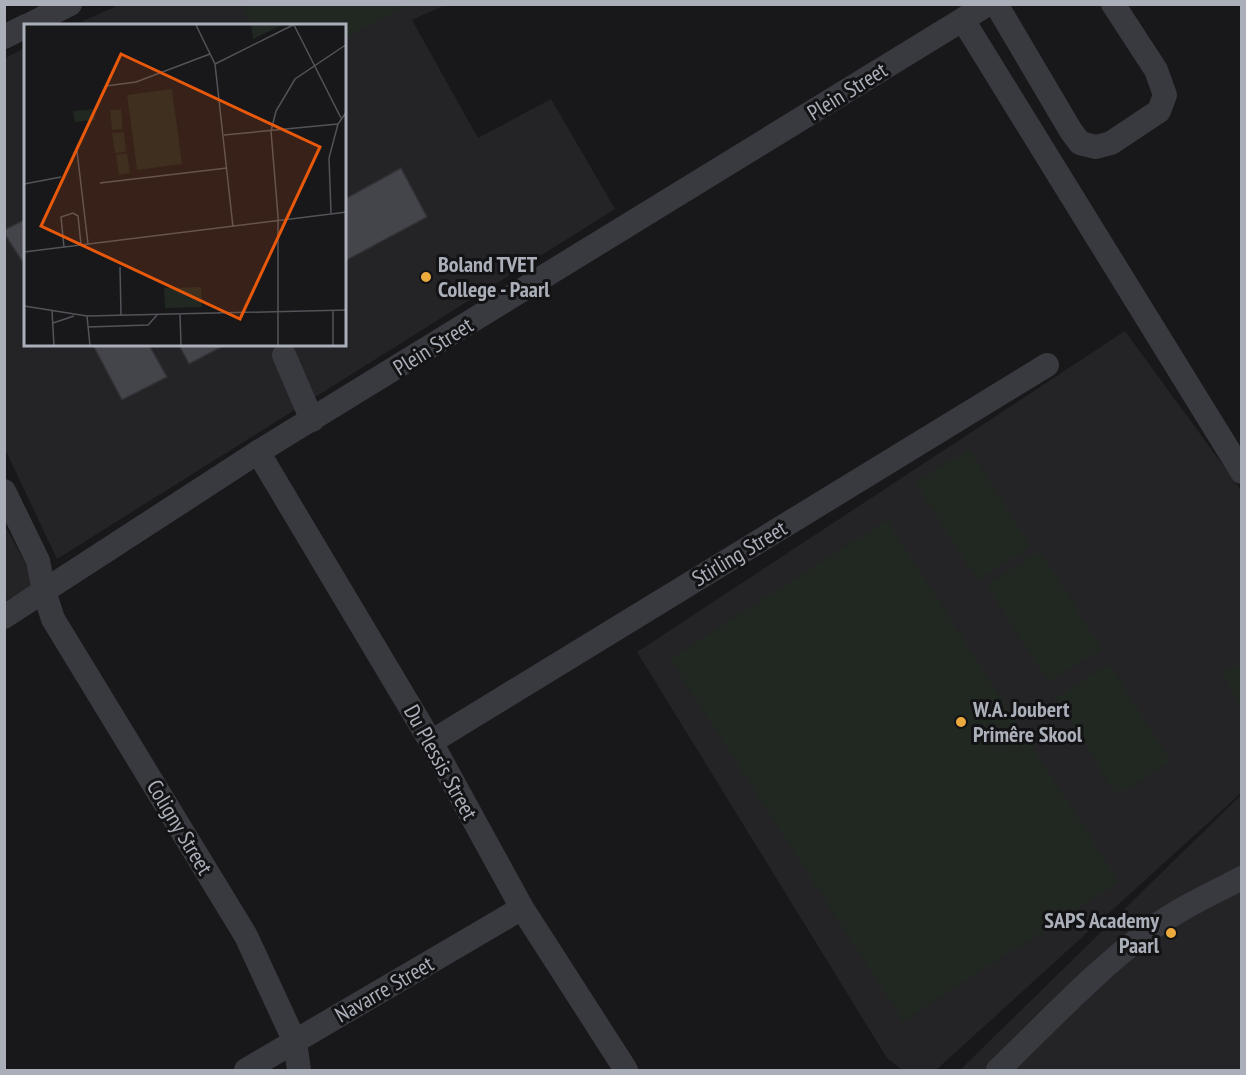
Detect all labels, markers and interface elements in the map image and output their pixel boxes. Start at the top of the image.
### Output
inset map [24,24,346,346]
street label: Plein Street [802,56,892,126]
place label: Boland TVET College - Paarl [438,250,550,303]
marker: Boland TVET College - Paarl [419,270,433,284]
street label: Plein Street [388,311,478,381]
street label: Stirling Street [687,514,791,592]
place label: W.A. Joubert Primêre Skool [972,695,1083,748]
street label: Du Plessis Street [398,700,484,824]
marker: W.A. Joubert Primêre Skool [954,715,968,729]
street label: Coligny Street [141,774,219,880]
place label: SAPS Academy Paarl [1044,906,1160,959]
marker: SAPS Academy Paarl [1164,926,1178,940]
street label: Navarre Street [330,950,438,1028]

